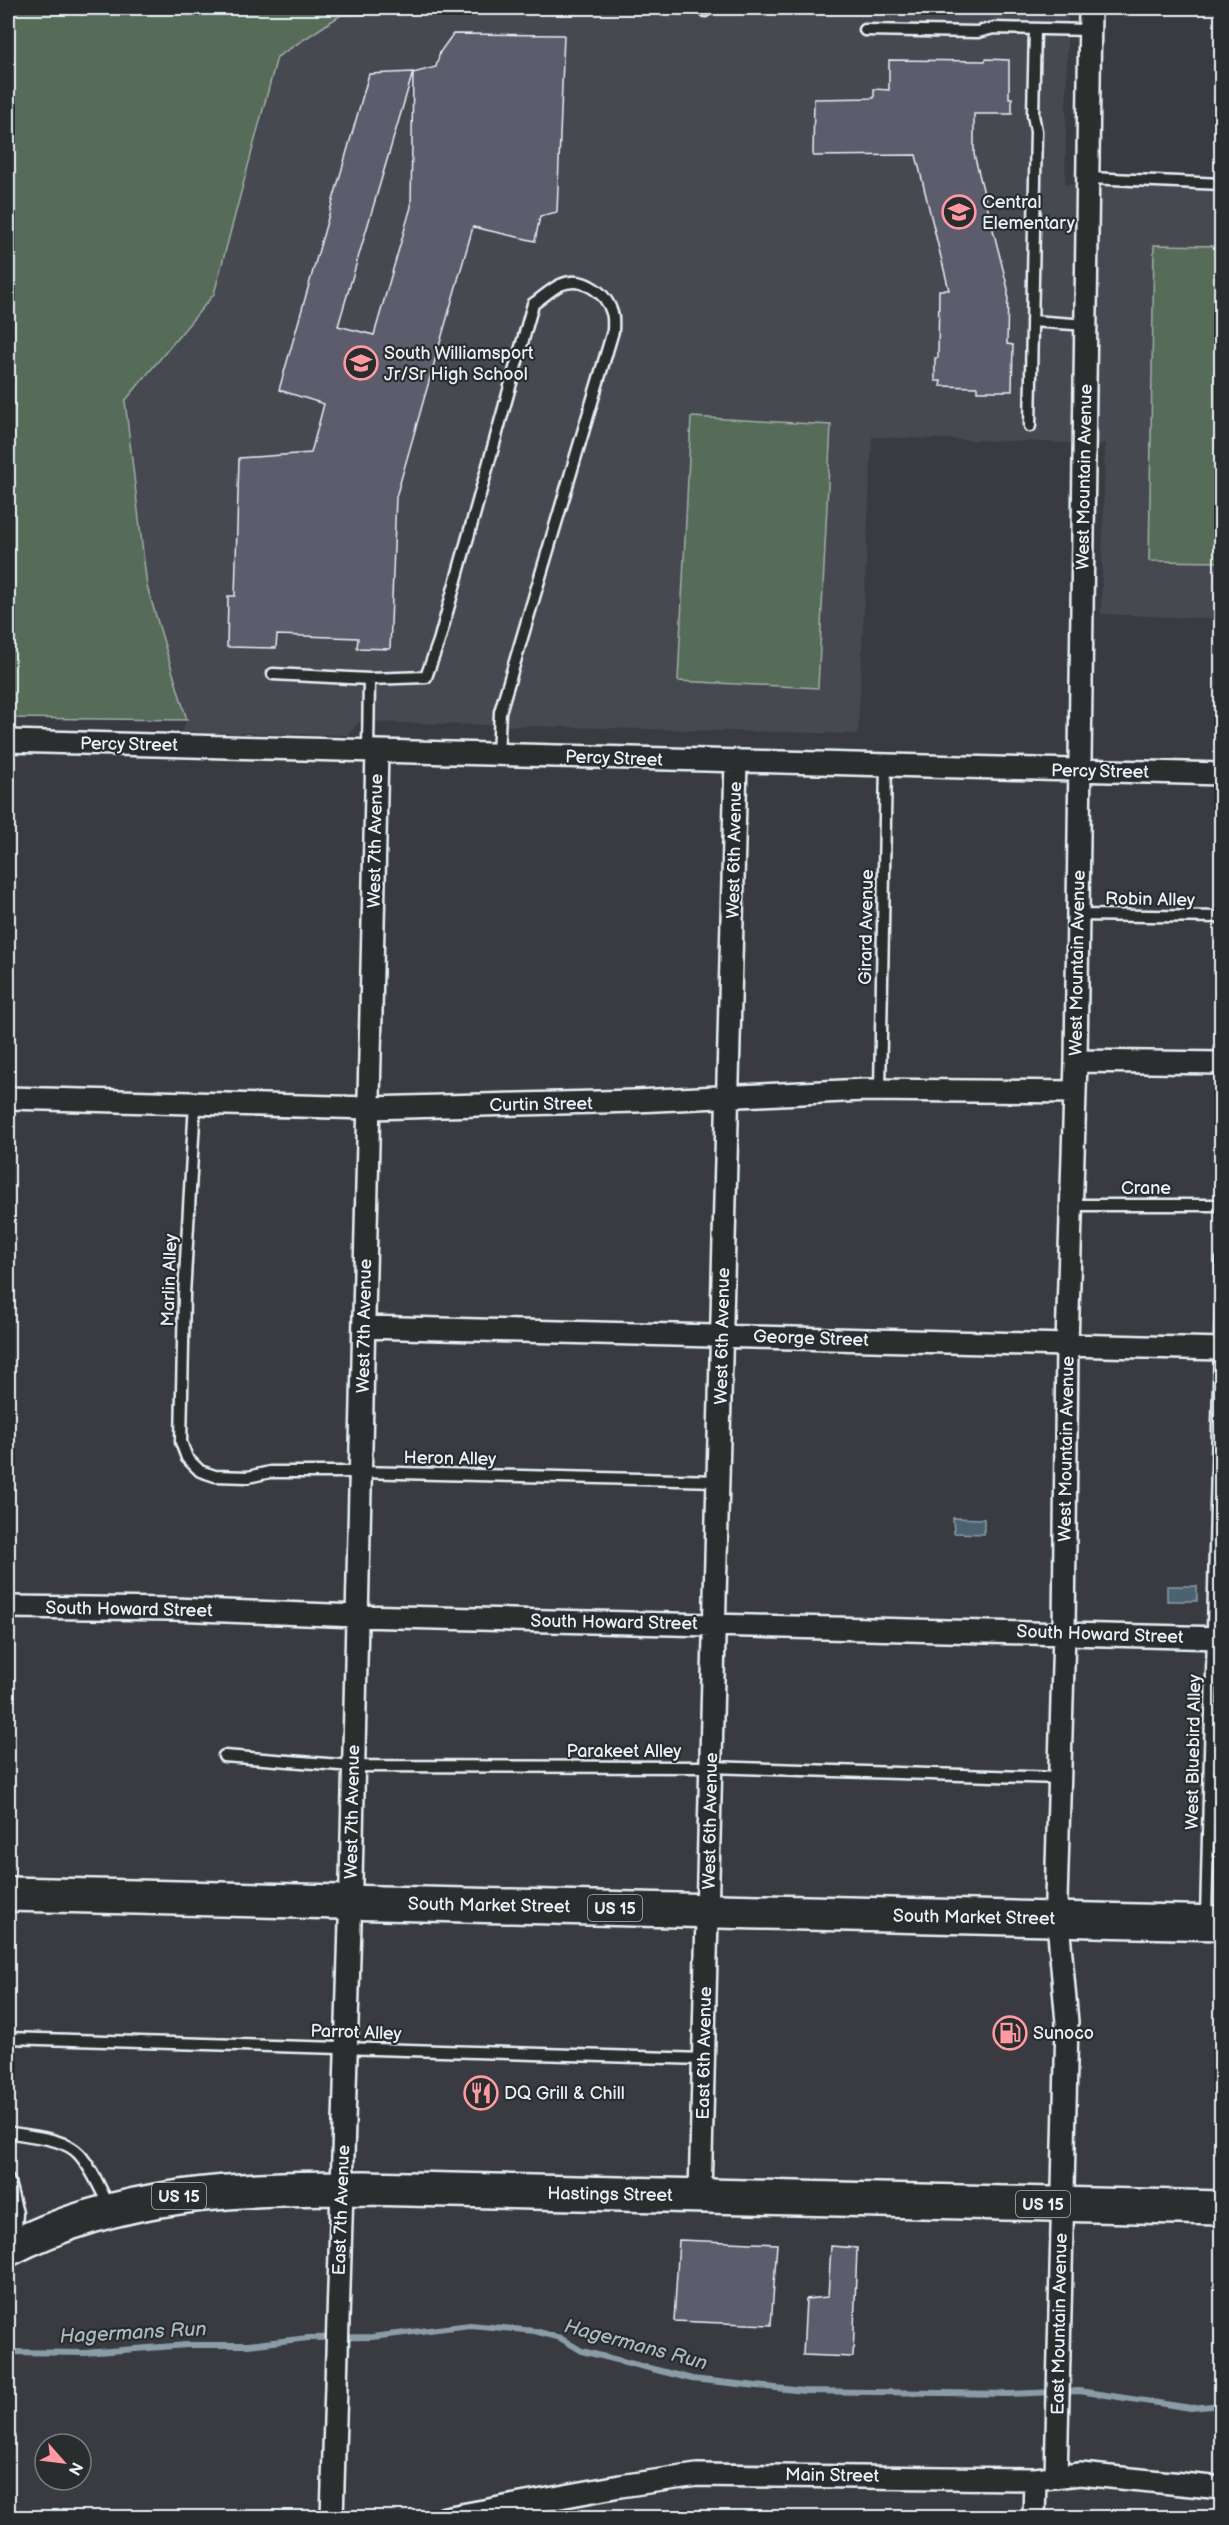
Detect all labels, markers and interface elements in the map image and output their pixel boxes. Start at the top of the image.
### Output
place label: Central Elementary [982,192,1076,234]
school or university icon: Central Elementary [941,194,977,230]
place label: South Williamsport Jr/Sr High School [384,343,534,385]
school or university icon: South Williamsport Jr/Sr High School [343,345,379,381]
street label: West Mountain Avenue [1072,384,1097,570]
street label: Percy Street [80,733,179,756]
street label: Percy Street [565,746,664,771]
street label: Percy Street [1051,760,1150,783]
street label: West 7th Avenue [364,773,387,908]
street label: West 6th Avenue [723,781,746,919]
street label: Girard Avenue [855,869,878,985]
street label: West Mountain Avenue [1065,870,1090,1056]
street label: Robin Alley [1105,888,1196,911]
street label: Curtin Street [489,1093,593,1116]
street label: Crane [1121,1178,1171,1199]
street label: Marlin Alley [157,1232,182,1327]
street label: West 7th Avenue [353,1258,376,1393]
street label: West 6th Avenue [711,1267,734,1405]
street label: George Street [753,1326,870,1351]
street label: West Mountain Avenue [1054,1356,1079,1542]
street label: Heron Alley [403,1447,497,1470]
street label: South Howard Street [45,1598,213,1621]
street label: South Howard Street [530,1611,698,1634]
street label: South Howard Street [1016,1621,1184,1648]
street label: West Bluebird Alley [1182,1673,1205,1830]
street label: Parakeet Alley [567,1741,682,1762]
street label: West 7th Avenue [341,1744,364,1879]
street label: West 6th Avenue [699,1752,722,1890]
street label: South Market Street [408,1894,571,1917]
road number: US 15 [588,1895,642,1921]
street label: South Market Street [893,1906,1056,1929]
street label: East 6th Avenue [693,1986,716,2120]
fuel station icon: Sunoco [992,2015,1028,2051]
street label: Parrot Alley [310,2020,403,2045]
place label: Sunoco [1033,2023,1094,2044]
restaurant icon: DQ Grill & Chill [463,2075,499,2111]
place label: DQ Grill & Chill [504,2083,625,2104]
street label: East 7th Avenue [329,2144,354,2276]
road number: US 15 [152,2183,206,2209]
street label: Hastings Street [547,2183,673,2206]
road number: US 15 [1016,2191,1070,2217]
street label: East Mountain Avenue [1047,2233,1072,2415]
water label: Hagermans Run [562,2314,710,2376]
water label: Hagermans Run [59,2317,207,2349]
north arrow [33,2432,93,2492]
text: N [64,2459,86,2478]
street label: Main Street [785,2464,880,2487]

